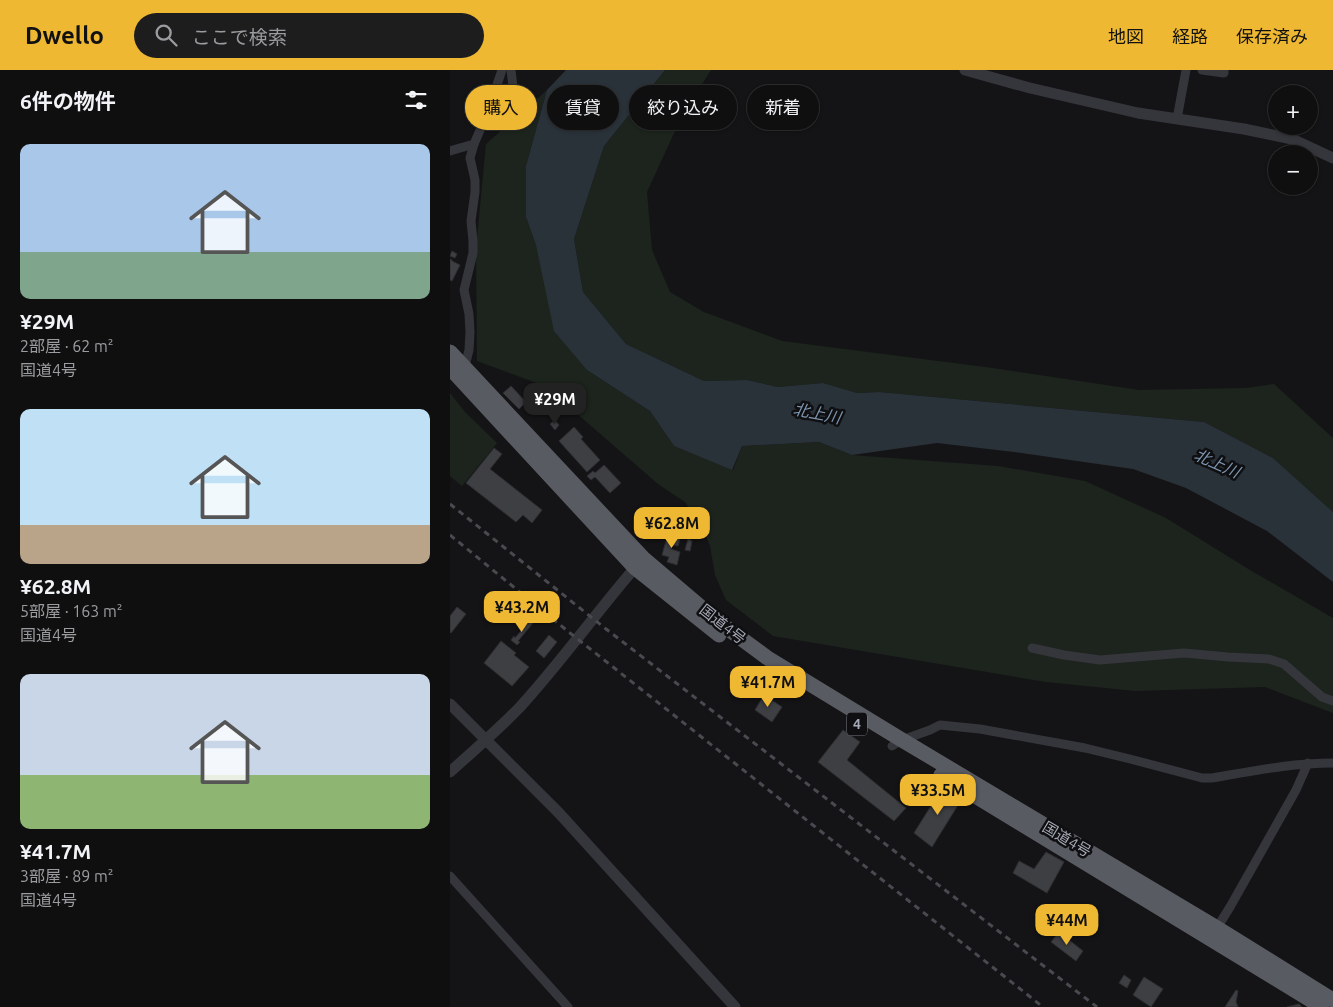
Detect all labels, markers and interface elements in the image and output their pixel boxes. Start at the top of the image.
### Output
search box [134,13,484,58]
icon: search [152,21,180,49]
text: Dwello [25,22,104,49]
text: ここで検索 [192,26,287,48]
text: 地図 [1108,26,1144,46]
text: 経路 [1172,26,1208,46]
text: 保存済み [1236,26,1308,46]
chip: 購入 [465,85,537,130]
chip: 賃貸 [547,85,619,130]
chip: 絞り込み [629,85,737,130]
chip: 新着 [747,85,819,130]
map controls [1268,85,1318,195]
button: + [1268,85,1318,135]
icon: filters [402,86,430,114]
text: 6件の物件 [20,89,116,113]
button: − [1268,145,1318,195]
icon: home [180,177,270,267]
text: ¥29M [20,309,74,333]
text: 2部屋 · 62 m² [20,337,114,355]
text: 国道4号 [20,361,77,379]
pin: ¥29M [525,382,585,425]
text: ¥29M [534,390,576,408]
water label: 北上川 [792,400,844,427]
icon: home [180,442,270,532]
water label: 北上川 [1191,445,1244,482]
pin: ¥62.8M [631,506,713,549]
text: ¥62.8M [645,514,699,532]
text: ¥62.8M [20,574,91,598]
pin: ¥43.2M [481,590,563,633]
text: ¥43.2M [495,598,549,616]
street label: 国道4号 [697,601,749,647]
text: 5部屋 · 163 m² [20,602,123,620]
text: 国道4号 [20,626,77,644]
pin: ¥41.7M [727,666,809,708]
text: ¥41.7M [741,673,795,691]
icon: home [180,707,270,797]
road number: 4 [847,712,867,736]
pin: ¥33.5M [897,774,979,816]
text: ¥33.5M [911,781,965,799]
street label: 国道4号 [1040,818,1094,860]
text: ¥41.7M [20,839,91,863]
text: 3部屋 · 89 m² [20,867,114,885]
text: 国道4号 [20,891,77,909]
pin: ¥44M [1037,904,1097,946]
text: ¥44M [1046,911,1088,929]

